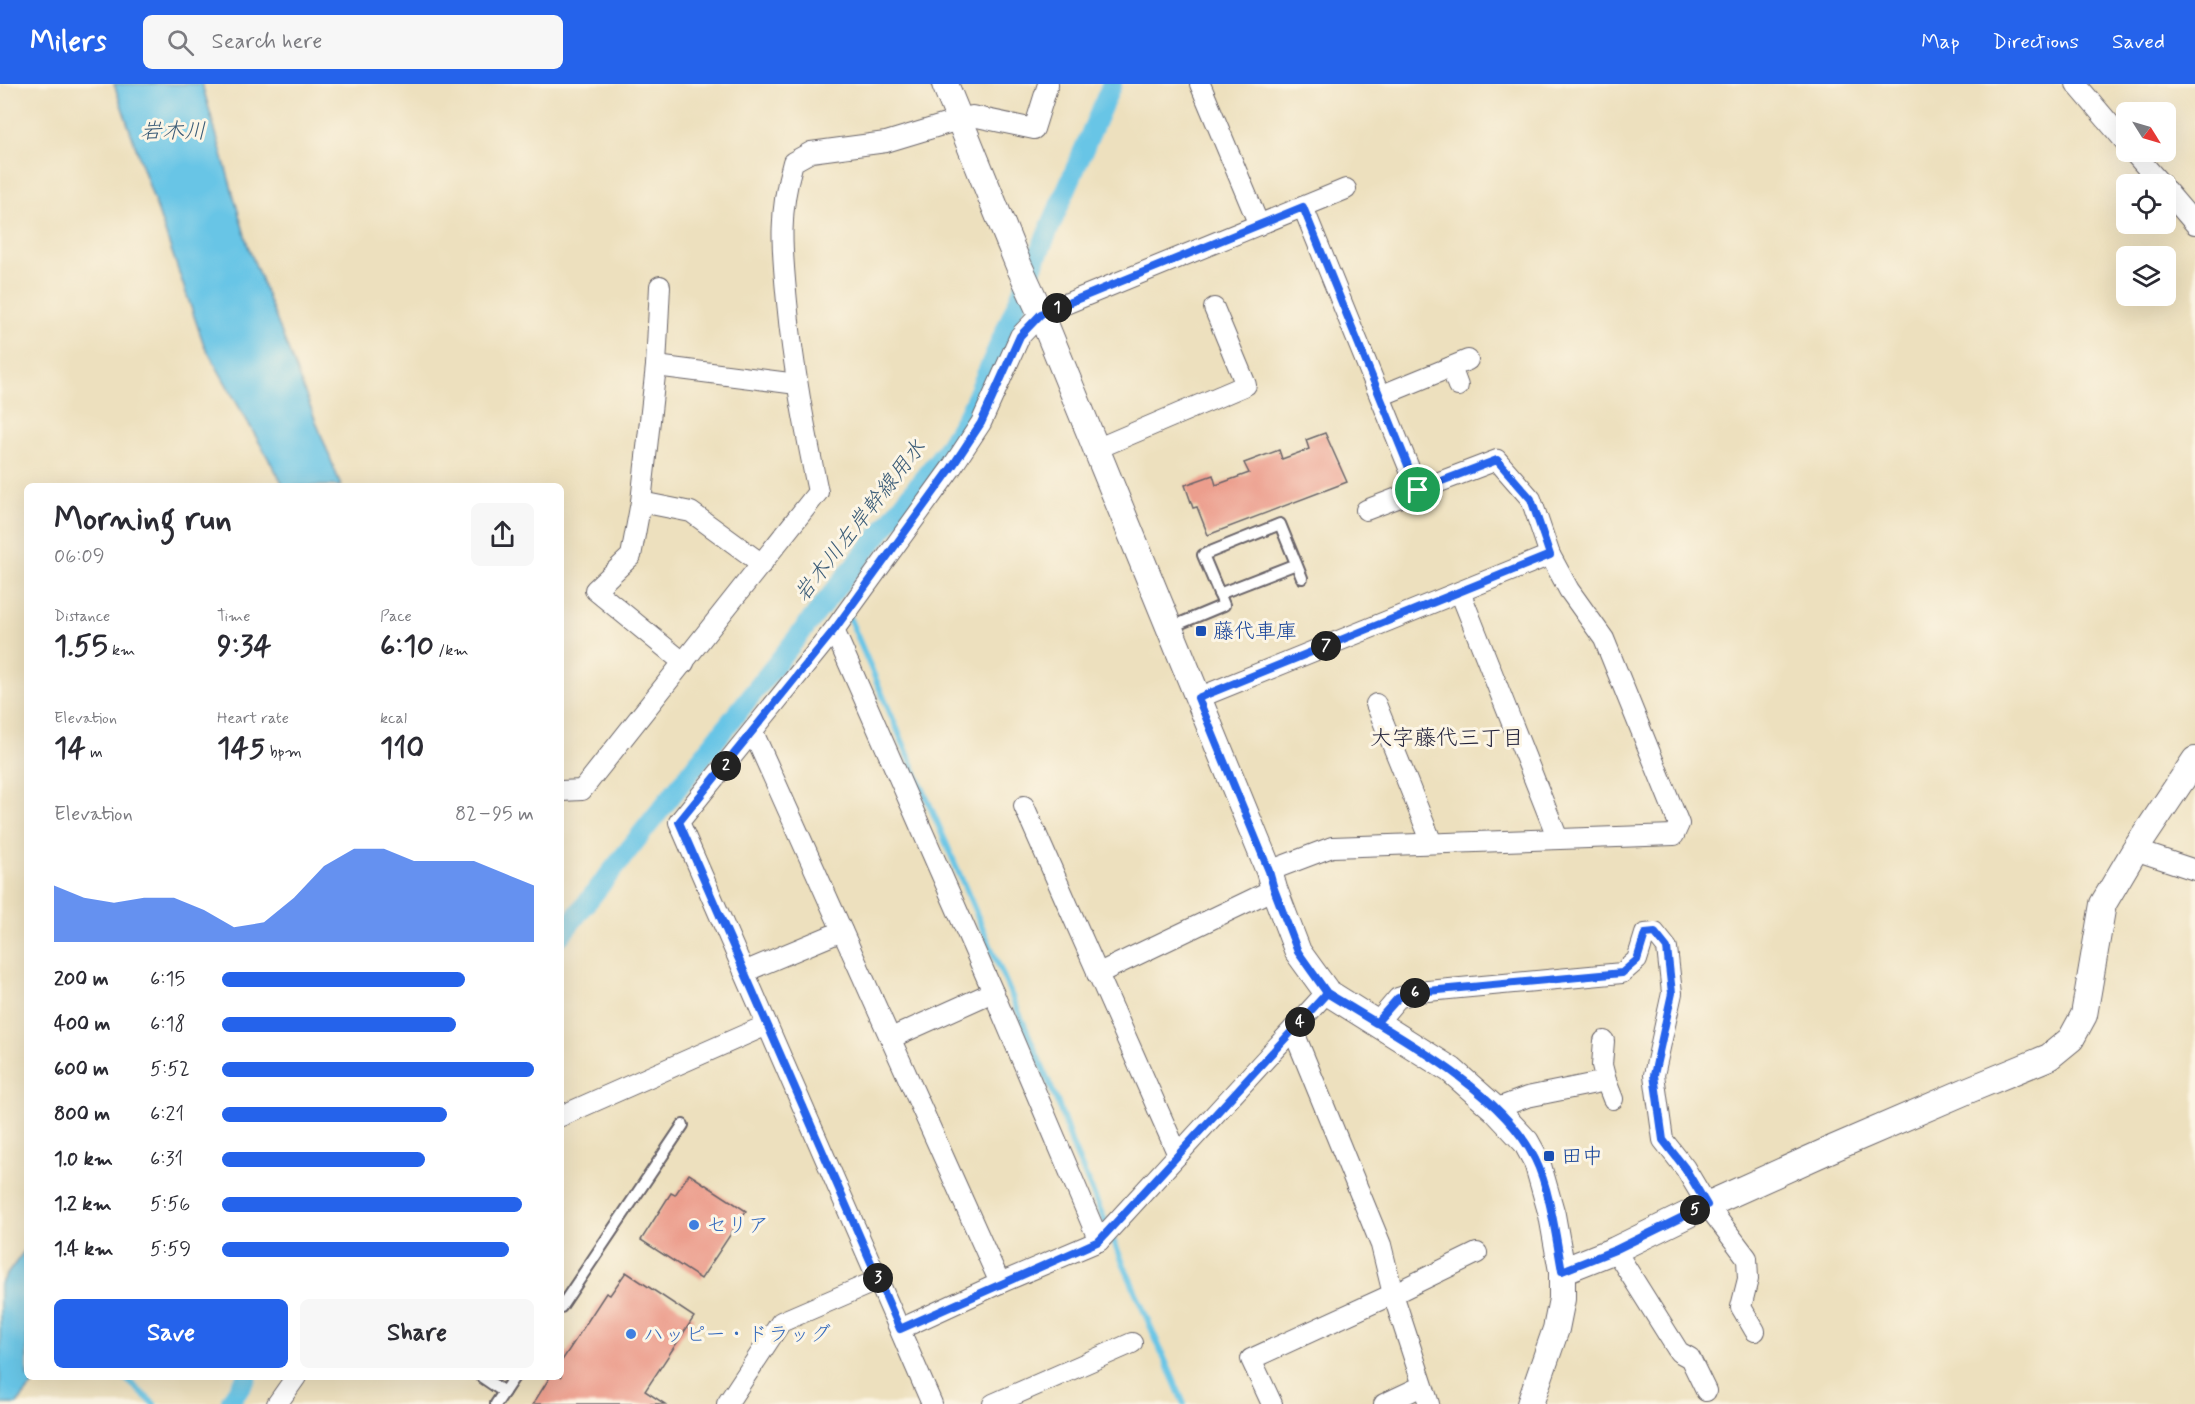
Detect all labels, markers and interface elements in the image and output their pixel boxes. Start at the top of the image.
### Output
search box [143,15,563,69]
text: Milers [30,24,107,61]
icon: search [164,26,197,59]
text: Search here [212,28,322,56]
text: Map [1921,28,1960,56]
text: Directions [1993,28,2079,56]
text: Saved [2112,28,2165,56]
north arrow [2116,102,2176,162]
map controls [2116,102,2176,306]
water label: 岩木川 [140,118,206,146]
button: locate [2116,174,2176,234]
button: layers [2116,246,2176,306]
pin: 1 [1042,293,1072,323]
text: 1 [1053,297,1061,318]
water label: 岩木川左岸幹線用水 [789,435,933,608]
pin [1392,464,1443,515]
icon: arrive [1401,473,1434,506]
text: Morning run [54,498,232,542]
button: share [471,503,534,566]
text: 06:09 [54,543,105,570]
text: Distance [54,606,110,627]
text: Time [217,606,251,627]
text: Pace [380,606,412,627]
place label: 藤代車庫 [1213,618,1297,646]
marker: 藤代車庫 [1194,624,1208,638]
text: 1.55 [54,627,108,666]
text: 9:34 [217,627,272,666]
text: 6:10 [380,627,434,666]
pin: 7 [1311,631,1341,661]
text: 7 [1321,635,1331,656]
text: km [108,640,135,661]
text: /km [434,640,469,661]
text: Elevation [54,708,117,729]
text: Heart rate [217,708,289,729]
text: kcal [380,708,407,729]
district label: 大字藤代三丁目 [1370,725,1524,753]
text: 14 [54,729,86,768]
text: 145 [217,729,265,768]
text: 110 [380,729,424,768]
text: m [86,742,103,763]
text: bpm [265,742,302,763]
pin: 2 [711,751,741,781]
text: 2 [722,755,730,776]
text: Elevation [54,801,133,828]
text: 82–95 m [455,801,534,828]
text: 200 m [54,966,109,993]
text: 6:15 [150,966,185,993]
pin: 6 [1400,978,1430,1008]
text: 6 [1411,982,1419,1003]
pin: 4 [1285,1007,1315,1037]
text: 400 m [54,1011,110,1038]
text: 6:18 [150,1011,185,1038]
text: 4 [1295,1011,1305,1032]
text: 600 m [54,1056,109,1083]
text: 5:52 [150,1056,190,1083]
text: 800 m [54,1101,110,1128]
text: 6:21 [150,1101,184,1128]
place label: 田中 [1561,1143,1603,1171]
text: 1.0 km [54,1146,113,1173]
text: 6:31 [150,1146,183,1173]
marker: 田中 [1542,1149,1556,1163]
text: 1.2 km [54,1191,111,1218]
text: 5:56 [150,1191,190,1218]
pin: 5 [1680,1195,1710,1225]
text: 5 [1690,1199,1700,1220]
place label: セリア [706,1212,769,1240]
marker: セリア [687,1218,701,1232]
text: 1.4 km [54,1236,113,1263]
text: 5:59 [150,1236,191,1263]
pin: 3 [863,1263,893,1293]
text: 3 [874,1267,882,1288]
button: Save [54,1299,288,1368]
button: Share [300,1299,534,1368]
place label: ハッピー・ドラッグ [643,1321,831,1349]
marker: ハッピー・ドラッグ [624,1327,638,1341]

